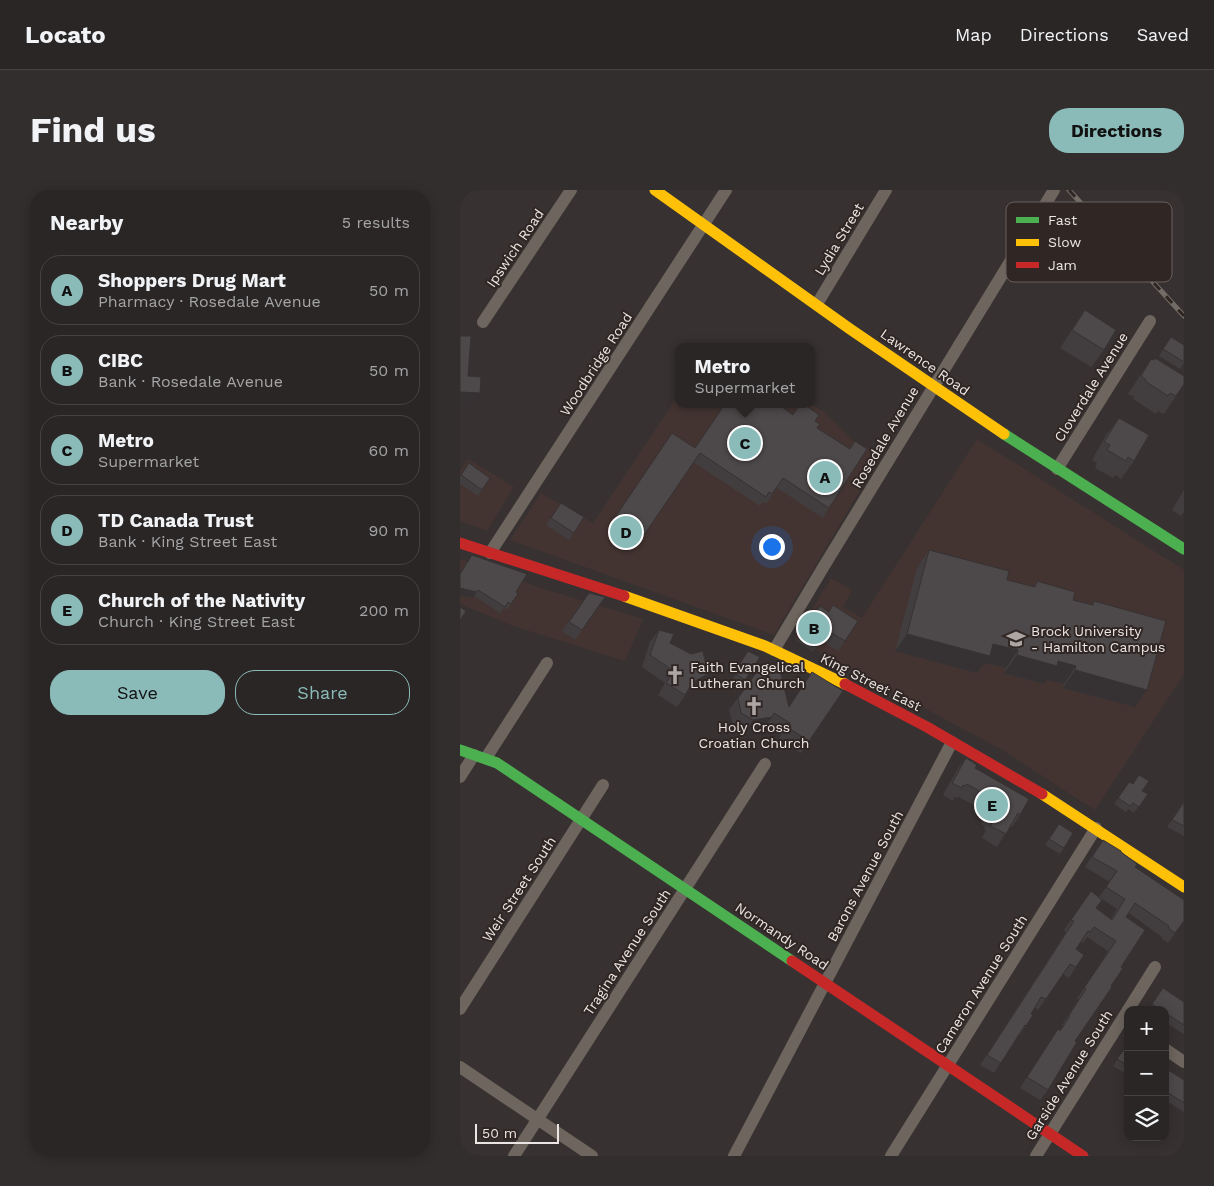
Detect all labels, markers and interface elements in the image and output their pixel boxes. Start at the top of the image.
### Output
text: Locato [25,21,106,49]
text: Map [955,24,992,45]
text: Directions [1020,24,1109,45]
text: Saved [1137,24,1189,45]
button: Directions [1049,108,1184,153]
text: Find us [30,109,156,151]
street label: Lydia Street [811,200,867,278]
legend [1006,202,1172,282]
street label: Ipswich Road [483,206,547,290]
text: Nearby [50,210,123,235]
text: Fast [1048,212,1077,228]
text: 5 results [342,213,410,232]
text: Slow [1048,234,1081,250]
text: Jam [1048,257,1077,273]
text: Shoppers Drug Mart [98,269,286,292]
text: A [62,281,72,300]
text: 50 m [369,281,409,300]
text: Pharmacy · Rosedale Avenue [98,292,321,311]
street label: Woodbridge Road [557,309,635,419]
street label: Lawrence Road [877,325,973,399]
street label: Cloverdale Avenue [1051,329,1131,445]
popup [675,343,815,408]
text: CIBC [98,349,143,372]
text: Metro [694,355,750,378]
text: B [62,361,72,380]
text: 50 m [369,361,409,380]
text: Bank · Rosedale Avenue [98,372,283,391]
text: Supermarket [694,378,796,397]
street label: Rosedale Avenue [848,383,922,491]
pin: C [729,424,761,462]
text: Metro [98,429,154,452]
text: C [62,441,72,460]
text: 60 m [369,441,409,460]
text: Supermarket [98,452,199,471]
pin: A [809,458,841,496]
text: TD Canada Trust [98,509,254,532]
pin: D [610,513,642,551]
text: D [61,521,73,540]
text: 90 m [368,521,409,540]
text: Bank · King Street East [98,532,277,551]
your location [759,534,785,560]
text: Church of the Nativity [98,589,305,612]
text: E [62,601,72,620]
text: 200 m [359,601,409,620]
pin: B [798,609,830,647]
text: Church · King Street East [98,612,295,631]
place label: Brock University - Hamilton Campus [1031,623,1165,655]
school or university icon: Brock University - Hamilton Campus [1005,628,1027,650]
street label: King Street East [818,650,924,714]
place label: Faith Evangelical Lutheran Church [690,659,805,691]
church icon: Faith Evangelical Lutheran Church [664,664,686,686]
button: Save [50,670,225,715]
button: Share [235,670,410,715]
church icon: Holy Cross Croatian Church [743,695,765,717]
place label: Holy Cross Croatian Church [699,719,810,751]
pin: E [976,786,1008,824]
street label: Barons Avenue South [824,808,906,944]
street label: Weir Street South [479,833,559,945]
street label: Tragina Avenue South [580,886,674,1018]
street label: Normandy Road [732,899,832,973]
street label: Cameron Avenue South [932,912,1030,1056]
map controls [1124,1006,1169,1141]
button: + [1124,1006,1169,1051]
street label: Garside Avenue South [1022,1007,1116,1143]
button: − [1124,1051,1169,1096]
button: layers [1124,1096,1169,1141]
scale bar [475,1121,559,1144]
text: 50 m [482,1125,517,1141]

